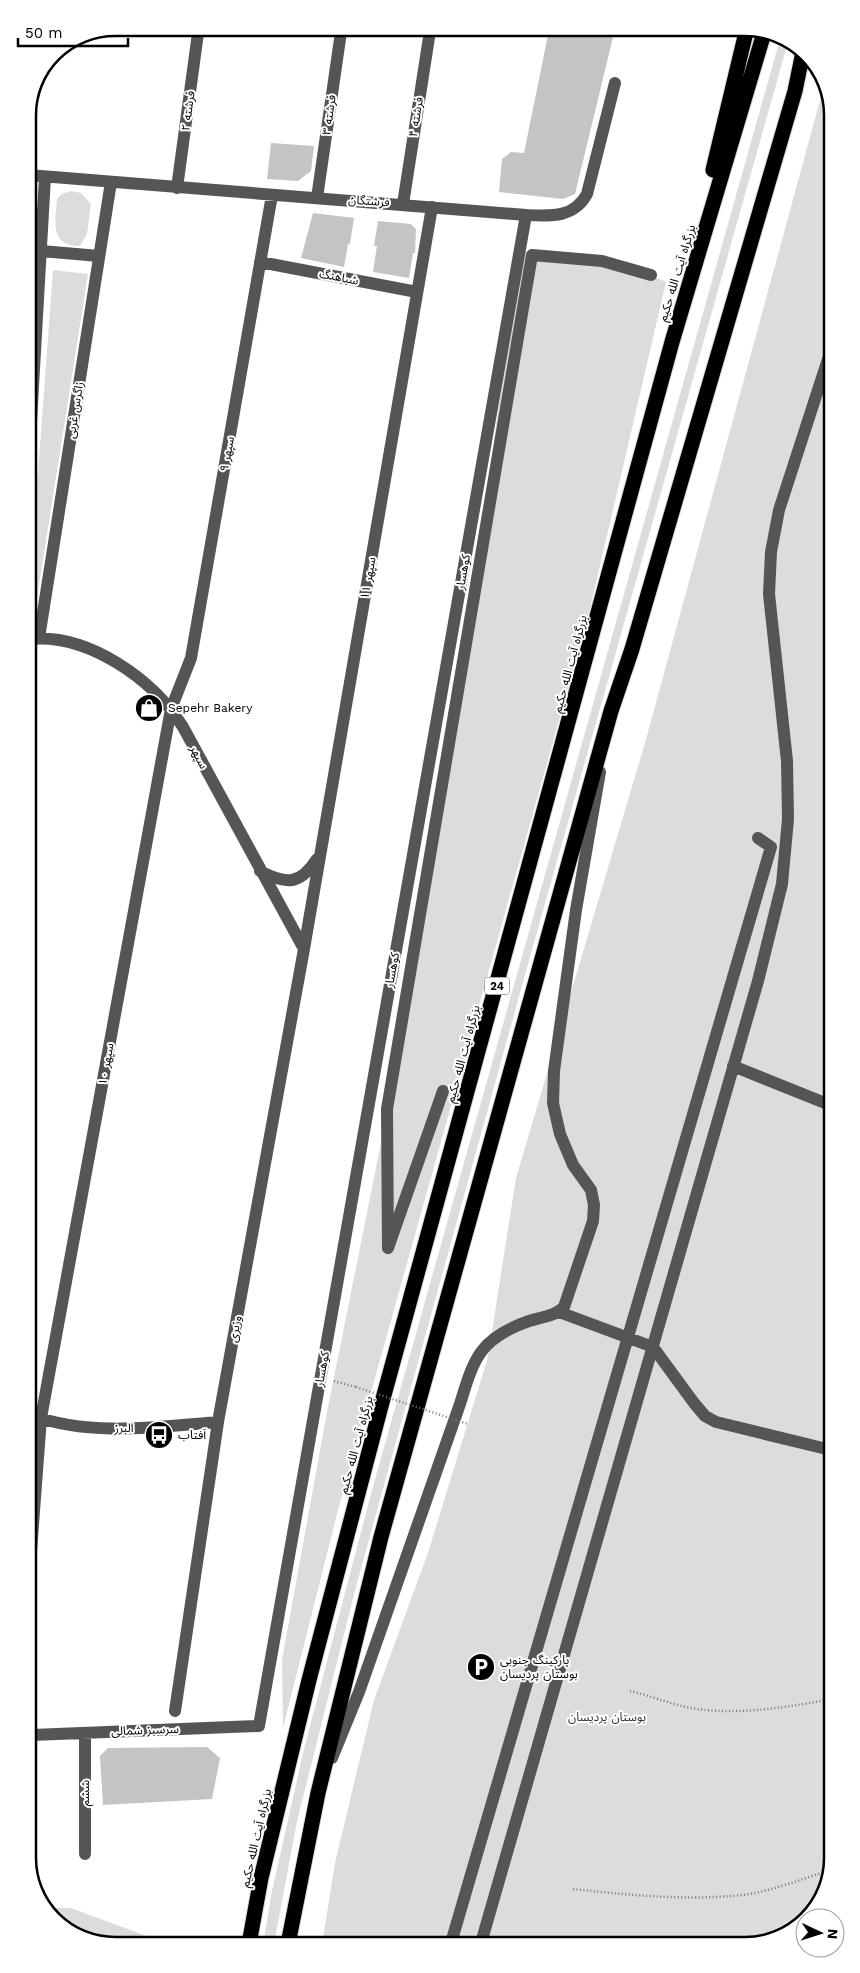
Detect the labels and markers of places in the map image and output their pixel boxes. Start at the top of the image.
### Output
shop icon: Sepehr Bakery [134,693,164,723]
place label: Sepehr Bakery [168,701,253,715]
bus stop icon: آفتاب [144,1420,174,1450]
place label: آفتاب [178,1428,207,1442]
parking icon: پارکینگ جنوبی بوستان پردیسان [466,1652,496,1682]
place label: پارکینگ جنوبی بوستان پردیسان [500,1653,578,1682]

